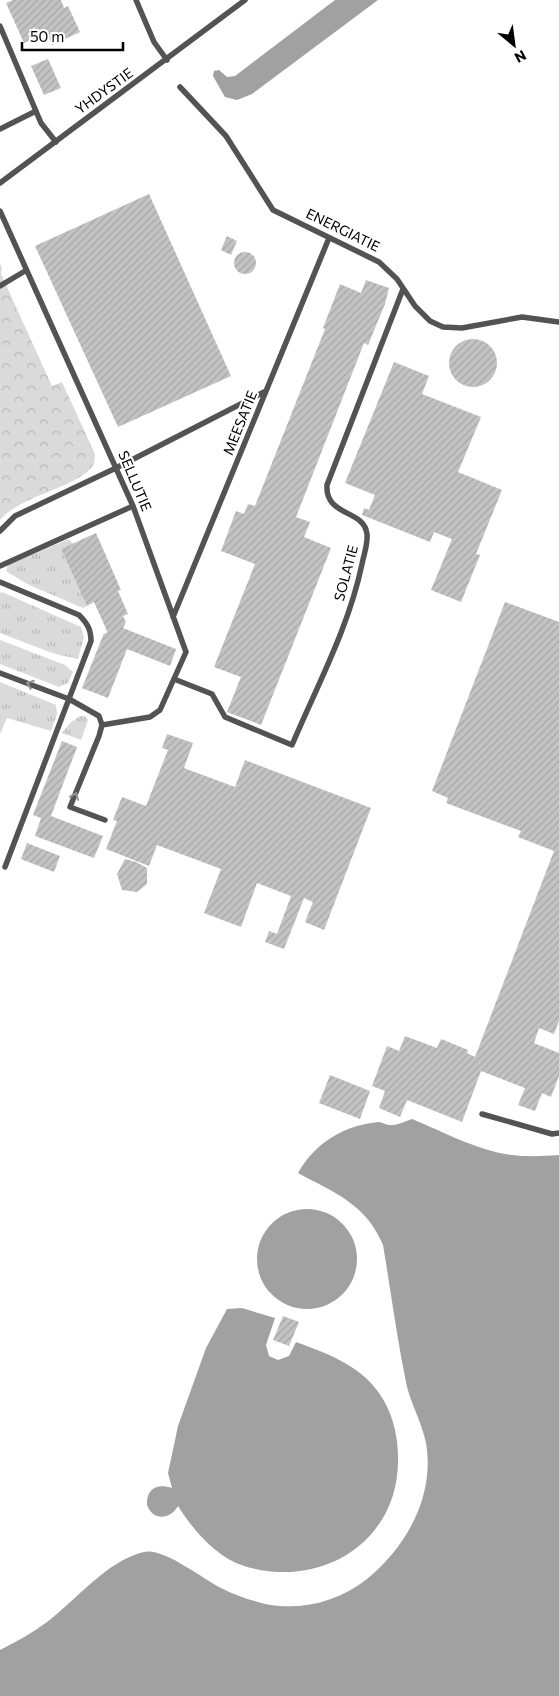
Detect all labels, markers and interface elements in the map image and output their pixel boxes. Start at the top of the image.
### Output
scale bar [22,20,124,52]
north arrow [489,20,539,70]
text: 50 m [30,27,64,45]
text: N [512,47,529,67]
street label: YHDYSTIE [71,64,136,117]
street label: ENERGIATIE [303,204,383,255]
street label: MEESATIE [219,388,260,457]
street label: SELLUTIE [115,448,156,514]
street label: SOLATIE [330,543,361,603]
one-way arrow [26,680,35,690]
one-way arrow [68,792,79,801]

